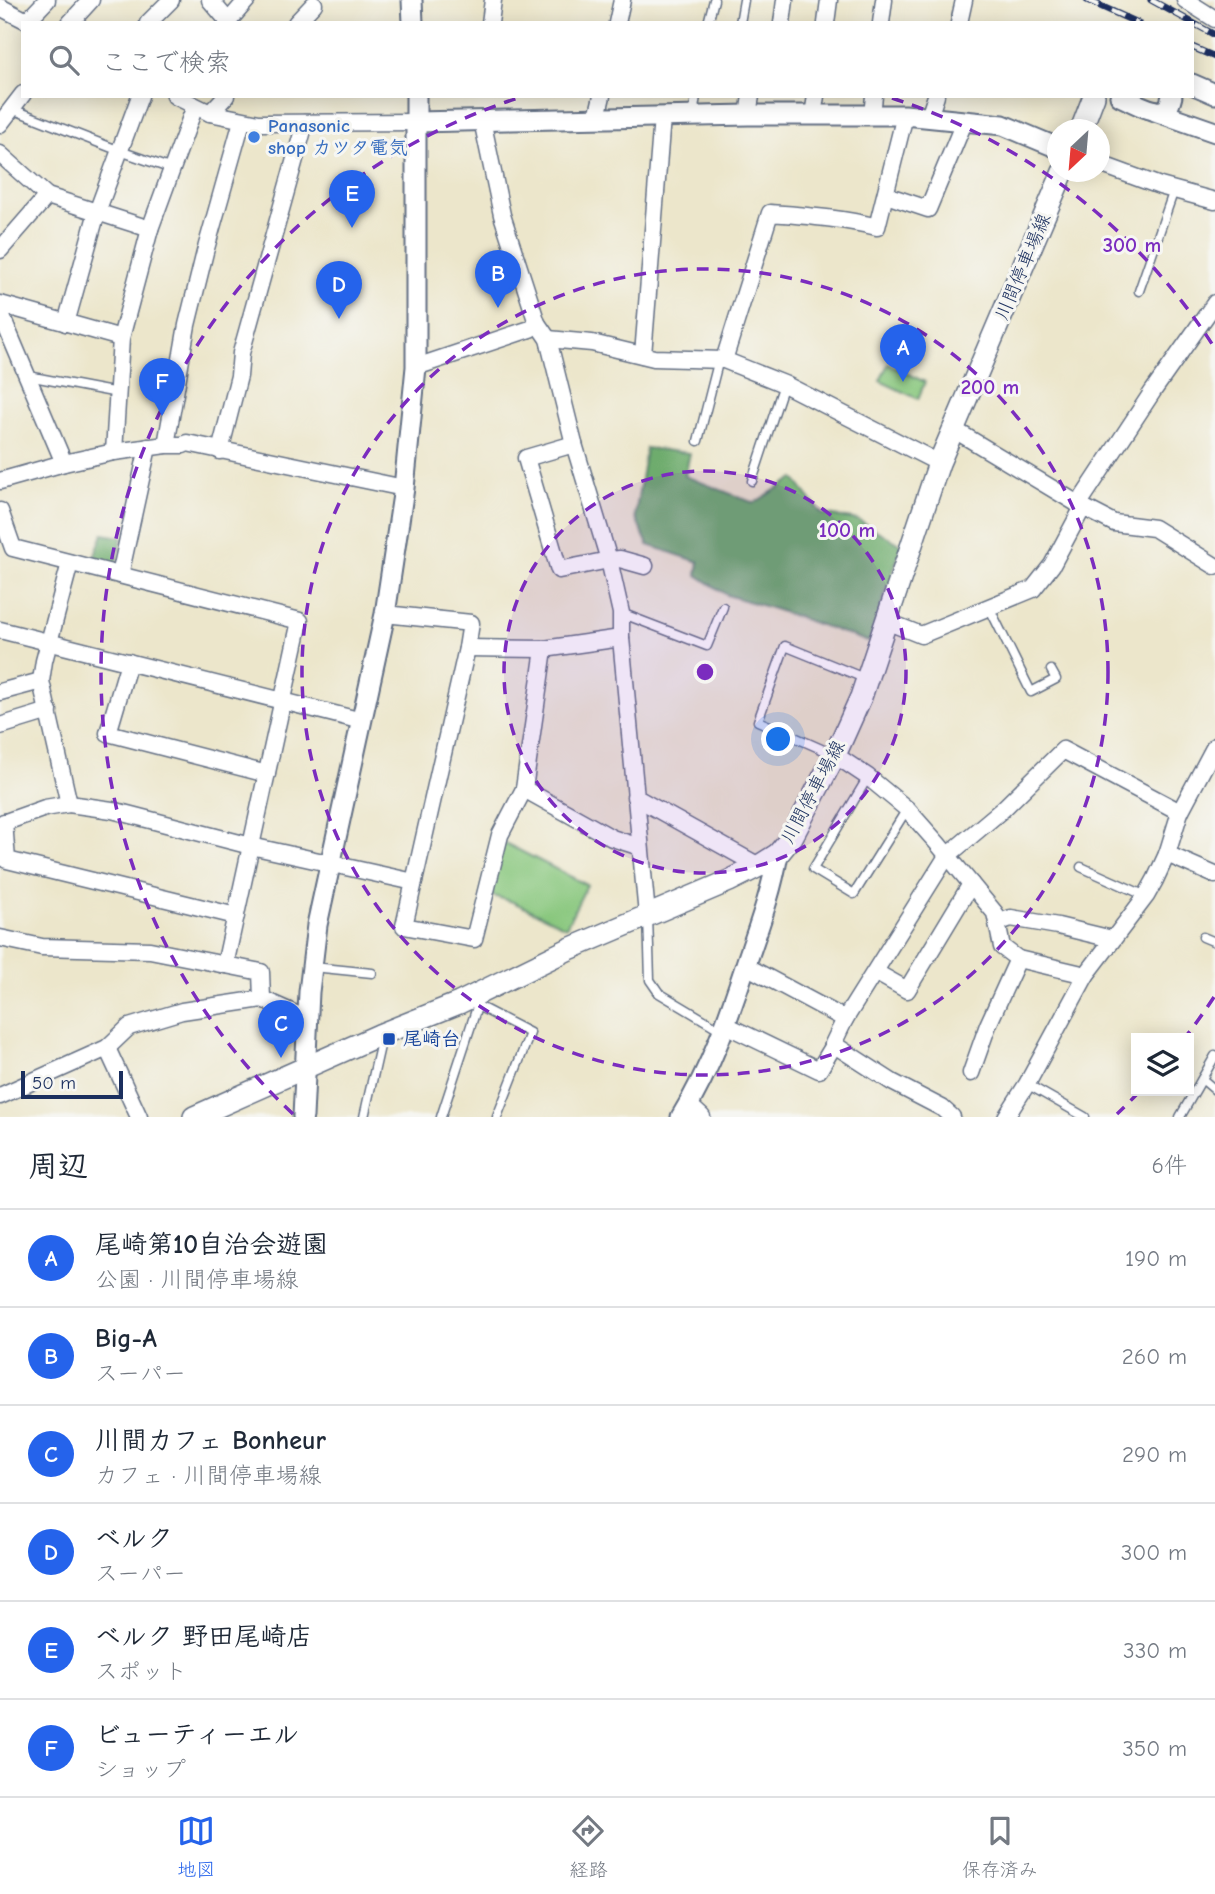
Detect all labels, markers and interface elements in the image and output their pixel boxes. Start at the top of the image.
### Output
search box [21,21,1194,98]
icon: search [45,41,83,79]
text: ここで検索 [101,48,231,78]
place label: Panasonic shop カツタ電気 [268,115,408,159]
north arrow [1047,119,1110,182]
marker: Panasonic shop カツタ電気 [246,129,262,145]
pin: E [329,170,375,228]
street label: 川間停車場線 [991,210,1055,324]
text: 300 m [1103,233,1161,257]
pin: B [475,250,521,308]
pin: D [316,261,362,319]
pin: A [880,324,926,382]
pin: F [139,358,185,416]
text: 200 m [961,375,1019,399]
text: 100 m [819,518,875,542]
centre of rings [693,660,717,684]
your location [761,722,795,756]
street label: 川間停車場線 [777,737,849,847]
pin: C [258,1000,304,1058]
place label: 尾崎台 [403,1028,460,1050]
marker: 尾崎台 [381,1031,397,1047]
map controls [1131,1033,1194,1096]
button: layers [1131,1033,1194,1096]
scale bar [21,1068,122,1100]
text: 50 m [32,1072,76,1094]
text: 周辺 [28,1149,88,1184]
text: 6件 [1152,1152,1187,1179]
text: 尾崎第10自治会遊園 [95,1230,328,1260]
text: A [45,1245,57,1272]
text: 190 m [1125,1245,1187,1272]
text: 公園 · 川間停車場線 [95,1266,298,1293]
text: Big-A [95,1324,157,1354]
text: B [44,1343,58,1370]
text: 260 m [1122,1343,1187,1370]
text: スーパー [95,1360,186,1387]
text: 川間カフェ Bonheur [95,1426,326,1456]
text: C [44,1441,58,1468]
text: 290 m [1122,1441,1187,1468]
text: カフェ · 川間停車場線 [95,1462,321,1489]
text: ベルク [95,1524,173,1554]
text: D [44,1539,58,1566]
text: 300 m [1121,1539,1187,1566]
text: スーパー [95,1560,186,1587]
text: ベルク 野田尾崎店 [95,1622,312,1652]
text: E [44,1637,58,1664]
text: 330 m [1123,1637,1187,1664]
text: スポット [95,1658,187,1685]
text: ビューティーエル [95,1720,299,1750]
text: F [44,1735,58,1762]
text: 350 m [1122,1735,1187,1762]
text: ショップ [95,1756,186,1783]
tab: 地図 [177,1812,215,1881]
tab: 経路 [569,1812,608,1881]
tab: 保存済み [962,1812,1038,1881]

